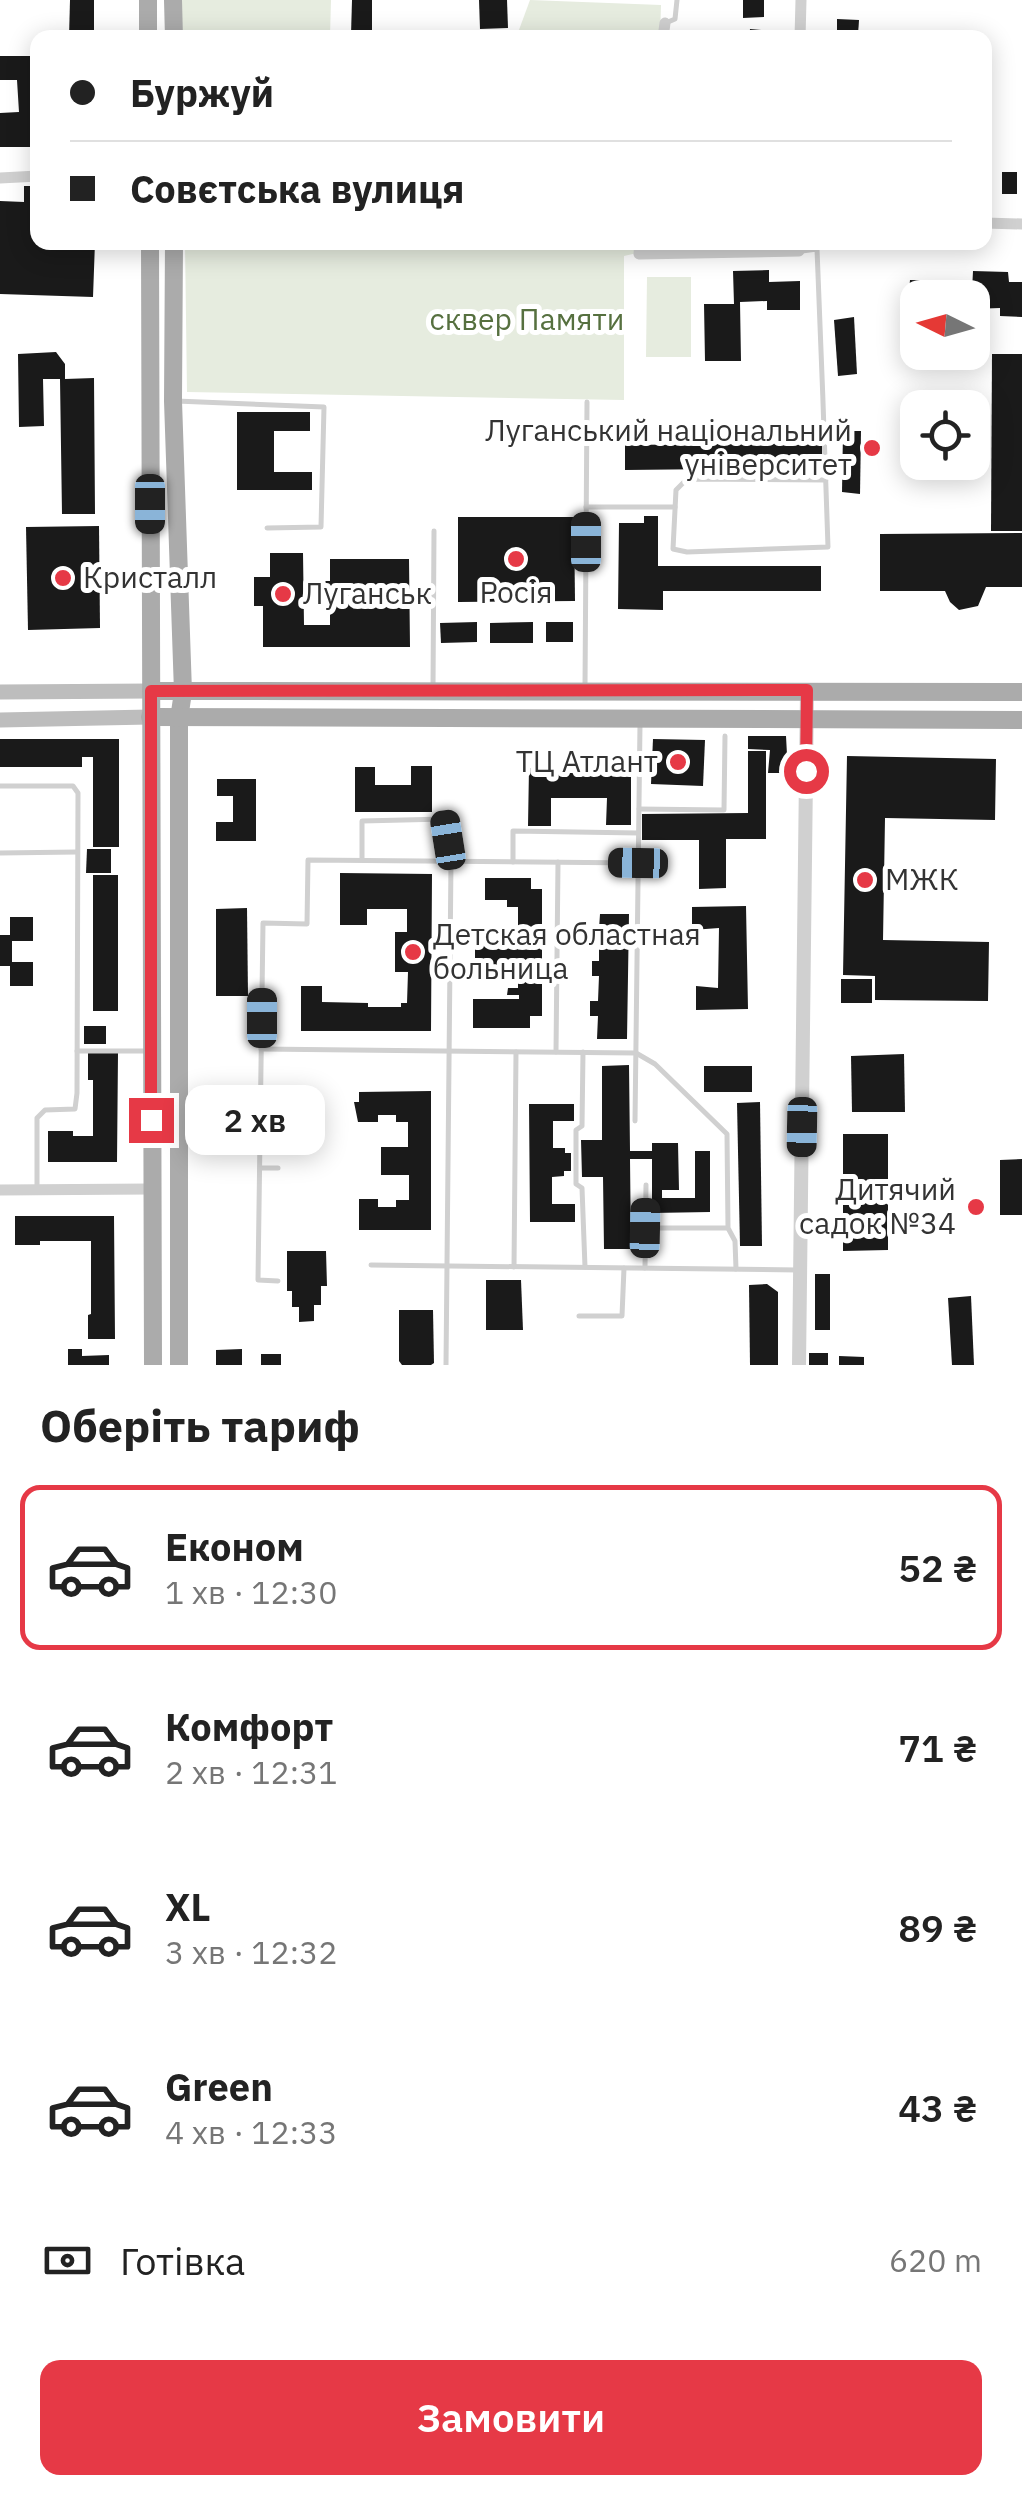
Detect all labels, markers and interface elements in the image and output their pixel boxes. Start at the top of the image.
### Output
text: Буржуй [130,68,274,117]
text: Совєтська вулиця [130,164,464,213]
north arrow [900,280,990,370]
map controls [900,280,990,480]
park label: сквер Памяти [430,299,624,338]
button: locate [900,390,990,480]
place label: Луганський національний університет [485,410,852,483]
marker: Луганський національний університет [861,437,883,459]
car [135,474,165,534]
car [571,512,601,572]
marker: Росія [505,548,527,570]
place label: Кристалл [83,557,217,596]
marker: Кристалл [52,567,74,589]
place label: Росія [479,572,553,611]
place label: Луганськ [303,573,432,612]
marker: Луганськ [272,583,294,605]
place label: ТЦ Атлант [516,741,658,780]
route start [784,749,829,794]
marker: ТЦ Атлант [667,751,689,773]
car [428,808,468,872]
car [608,847,668,879]
place label: МЖК [885,859,959,898]
marker: МЖК [854,869,876,891]
place label: Детская областная больница [433,914,701,987]
marker: Детская областная больница [402,941,424,963]
car [247,988,277,1048]
callout: 2 хв [186,1085,326,1155]
car [786,1097,818,1157]
route end [129,1098,174,1143]
text: 2 хв [224,1099,286,1141]
place label: Дитячий садок №34 [799,1169,956,1242]
marker: Дитячий садок №34 [965,1196,987,1218]
car [629,1198,661,1258]
text: Оберіть тариф [40,1396,360,1454]
text: Економ [165,1522,304,1571]
icon: car [45,1523,135,1613]
text: 52 ₴ [898,1543,977,1592]
text: 1 хв · 12:30 [165,1571,338,1613]
text: Комфорт [165,1702,333,1751]
icon: car [45,1703,135,1793]
text: 71 ₴ [898,1723,977,1772]
text: 2 хв · 12:31 [165,1751,338,1793]
text: XL [165,1882,211,1931]
icon: car [45,1883,135,1973]
text: 89 ₴ [898,1903,977,1952]
text: 3 хв · 12:32 [165,1931,338,1973]
text: Green [165,2062,273,2111]
icon: car [45,2063,135,2153]
text: 43 ₴ [898,2083,977,2132]
text: 4 хв · 12:33 [165,2111,338,2153]
icon: cash [40,2233,95,2288]
text: Готівка [120,2236,245,2285]
text: 620 m [889,2239,982,2281]
button: Замовити [40,2360,982,2475]

